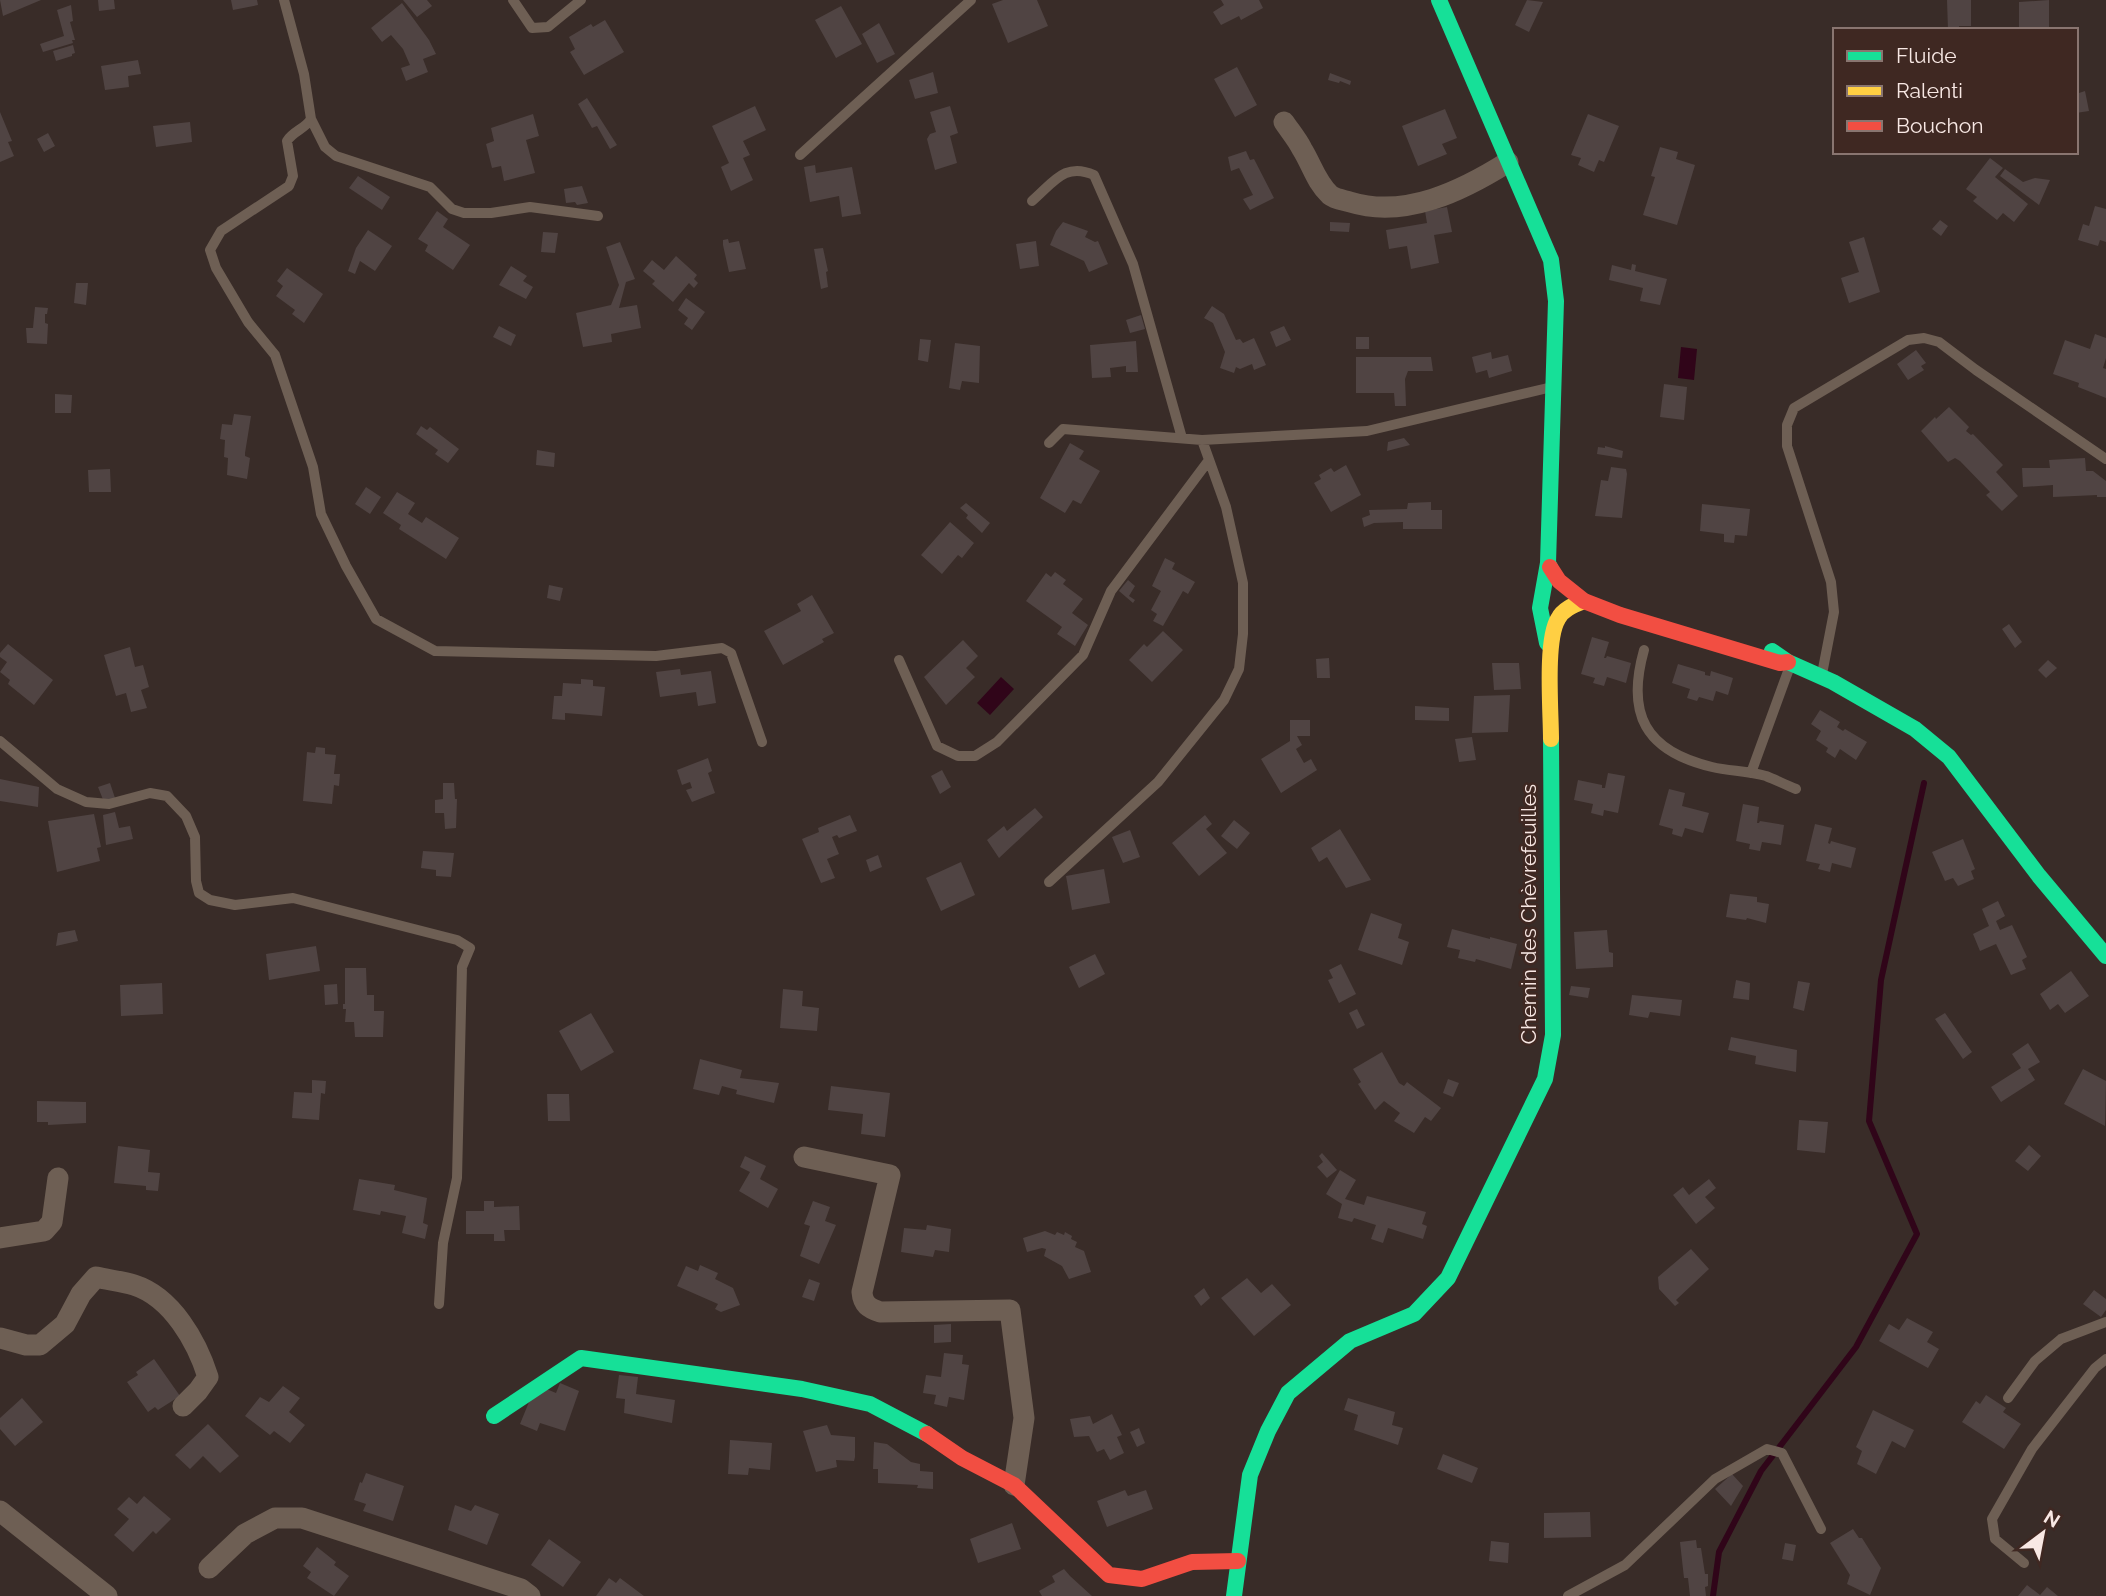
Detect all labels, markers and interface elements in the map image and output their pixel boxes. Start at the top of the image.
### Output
legend [1833,28,2078,154]
text: Fluide [1896,43,1957,68]
text: Ralenti [1896,78,1963,103]
text: Bouchon [1896,113,1983,138]
street label: Chemin des Chèvrefeuilles [1516,784,1541,1044]
north arrow [2008,1498,2078,1568]
text: N [2040,1505,2064,1532]

